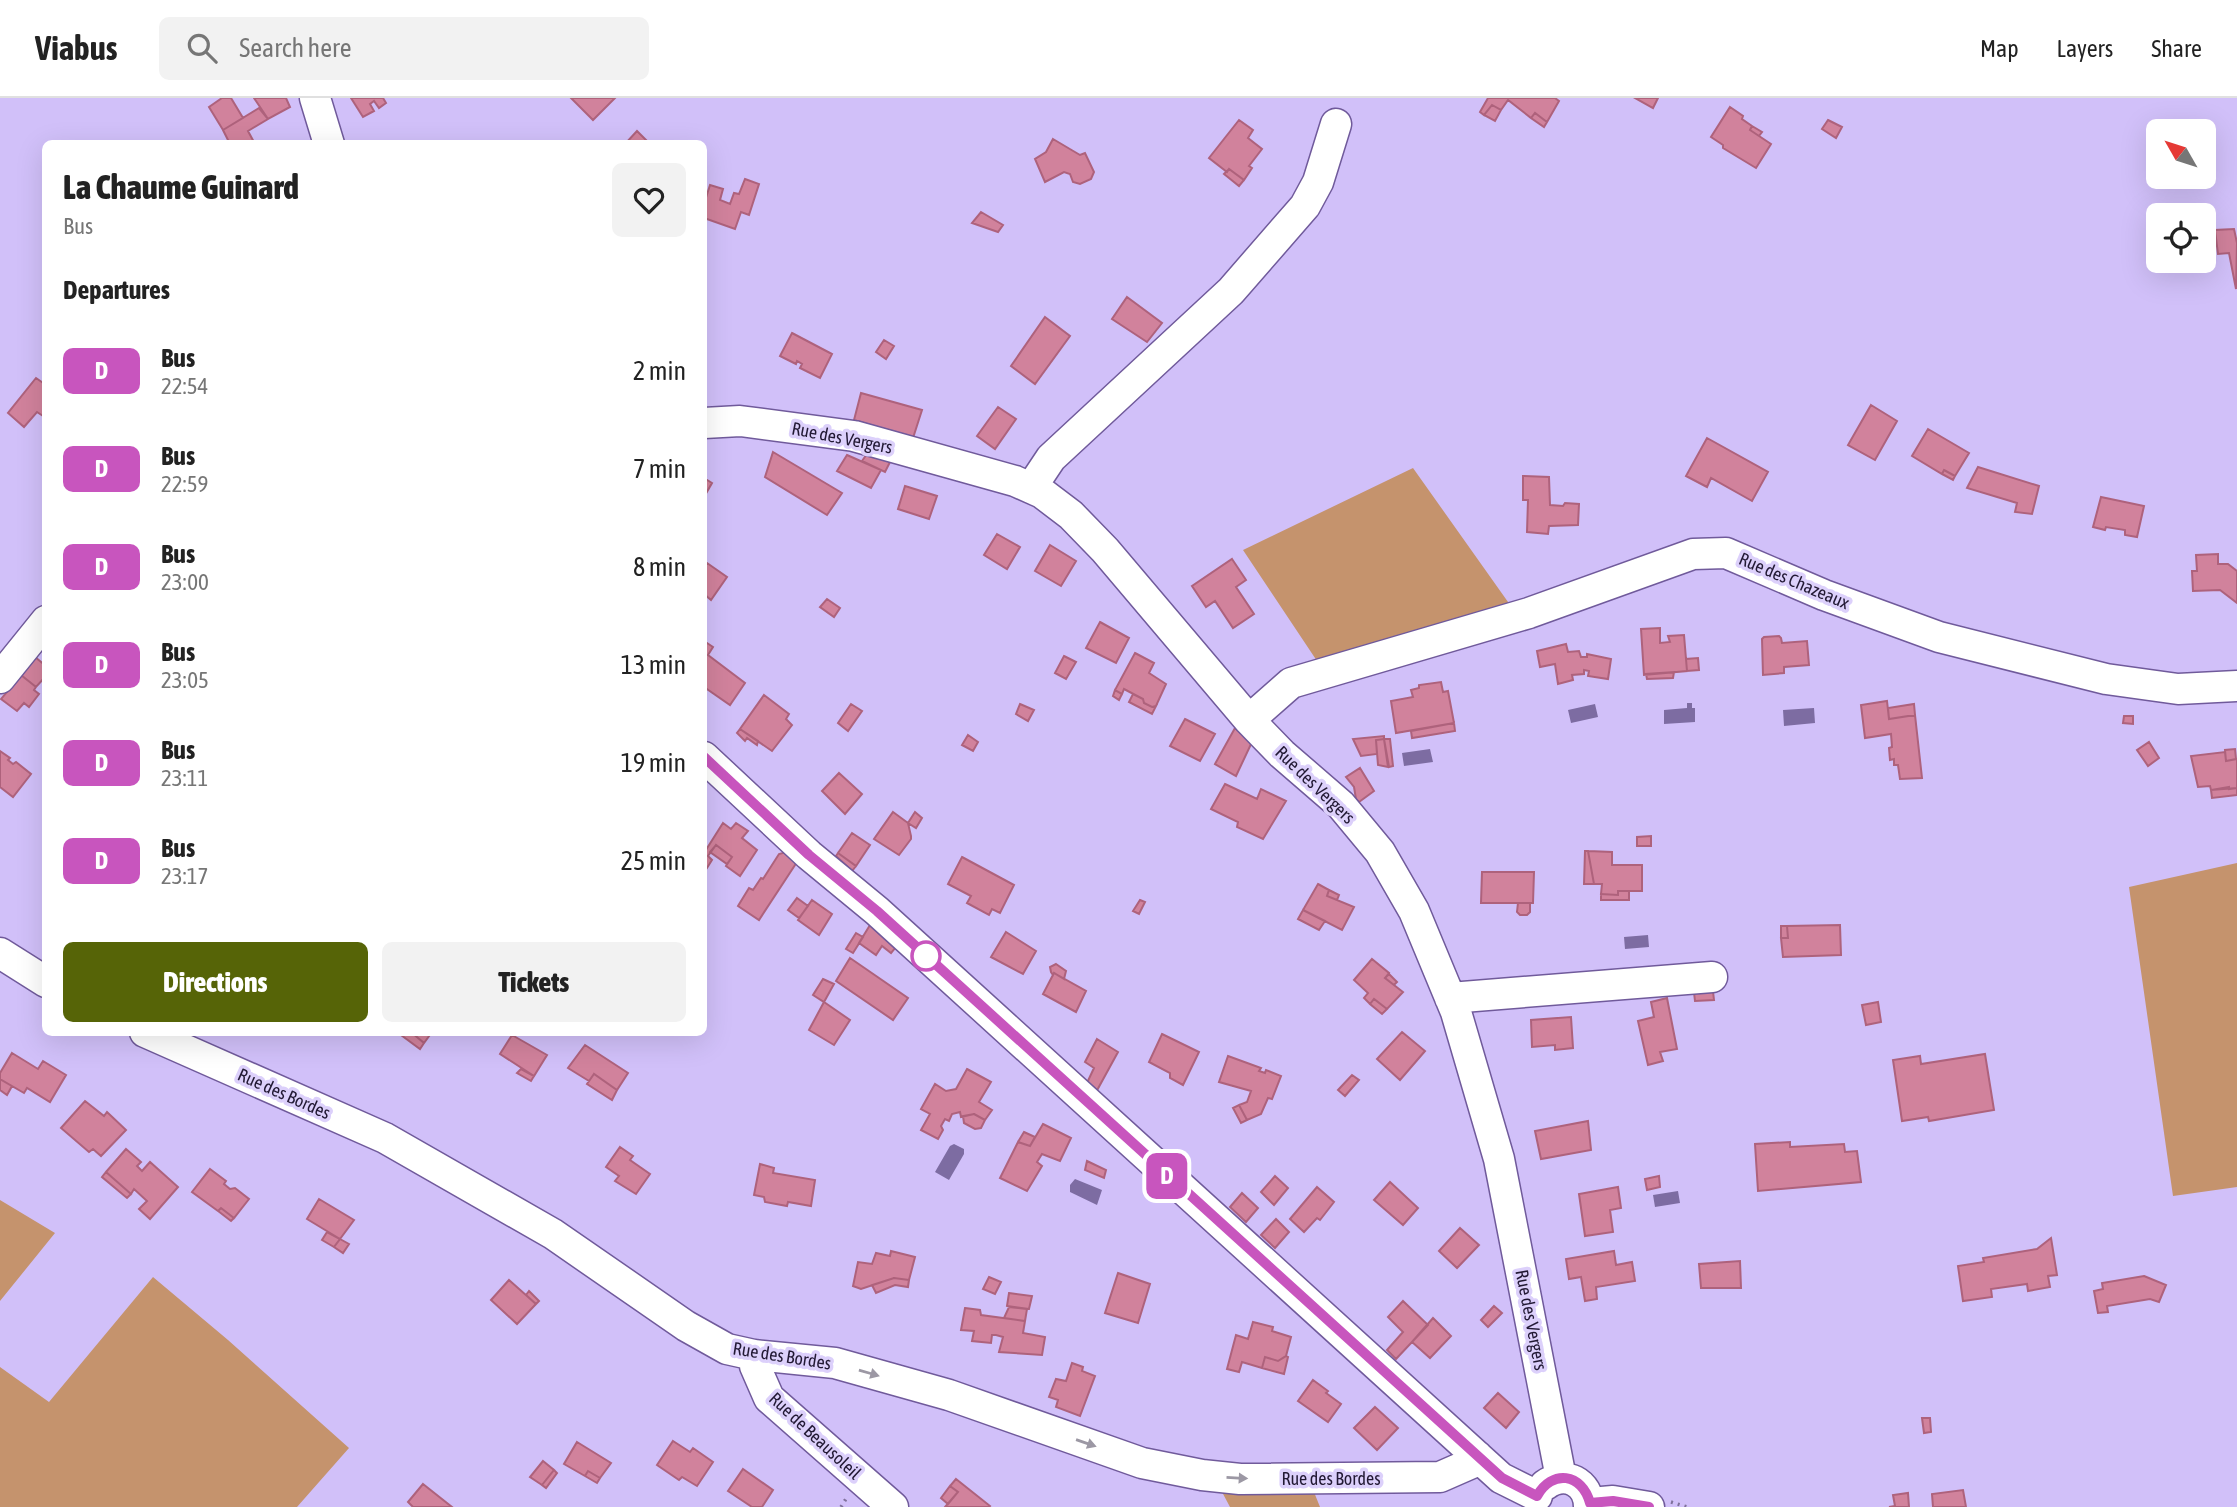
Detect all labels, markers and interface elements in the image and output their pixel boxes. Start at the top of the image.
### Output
search box [159,17,649,80]
text: Viabus [35,29,117,67]
icon: search [183,29,221,67]
text: Search here [239,33,352,63]
text: Map [1980,35,2019,62]
text: Layers [2057,35,2113,62]
text: Share [2151,35,2202,62]
north arrow [2146,119,2216,189]
map controls [2146,119,2216,273]
button: heart [612,163,686,237]
text: La Chaume Guinard [63,168,299,206]
button: locate [2146,203,2216,273]
text: Bus [63,213,93,239]
text: Departures [63,275,170,305]
text: Bus [161,343,195,373]
text: 2 min [633,356,686,386]
text: D [95,357,108,384]
text: 22:54 [161,373,208,399]
street label: Rue des Vergers [790,417,894,458]
text: Bus [161,441,195,471]
text: 7 min [633,454,686,484]
text: D [95,455,108,482]
text: 22:59 [161,471,208,497]
text: Bus [161,539,195,569]
street label: Rue des Chazeaux [1736,548,1853,613]
text: 8 min [633,552,686,582]
text: D [95,553,108,580]
text: 23:00 [161,569,209,595]
text: Bus [161,637,195,667]
text: 13 min [621,650,686,680]
text: D [95,651,108,678]
text: 23:05 [161,667,209,693]
text: Bus [161,735,195,765]
street label: Rue des Vergers [1271,742,1359,828]
text: 19 min [621,748,686,778]
text: D [95,749,108,776]
text: 23:11 [161,765,208,791]
text: Bus [161,833,195,863]
text: 25 min [621,846,686,876]
text: D [95,847,108,874]
text: 23:17 [161,863,208,889]
unlabelled marker [911,941,941,971]
button: Directions [63,942,368,1022]
button: Tickets [382,942,686,1022]
street label: Rue des Bordes [235,1064,334,1123]
line badge: D [1144,1153,1190,1199]
text: D [1160,1162,1174,1189]
street label: Rue des Vergers [1511,1268,1552,1372]
street label: Rue des Bordes [731,1337,833,1374]
one-way arrow [859,1368,880,1378]
street label: Rue de Beausoleil [765,1388,866,1484]
one-way arrow [1075,1438,1096,1449]
street label: Rue des Bordes [1281,1468,1381,1489]
one-way arrow [1226,1473,1248,1484]

